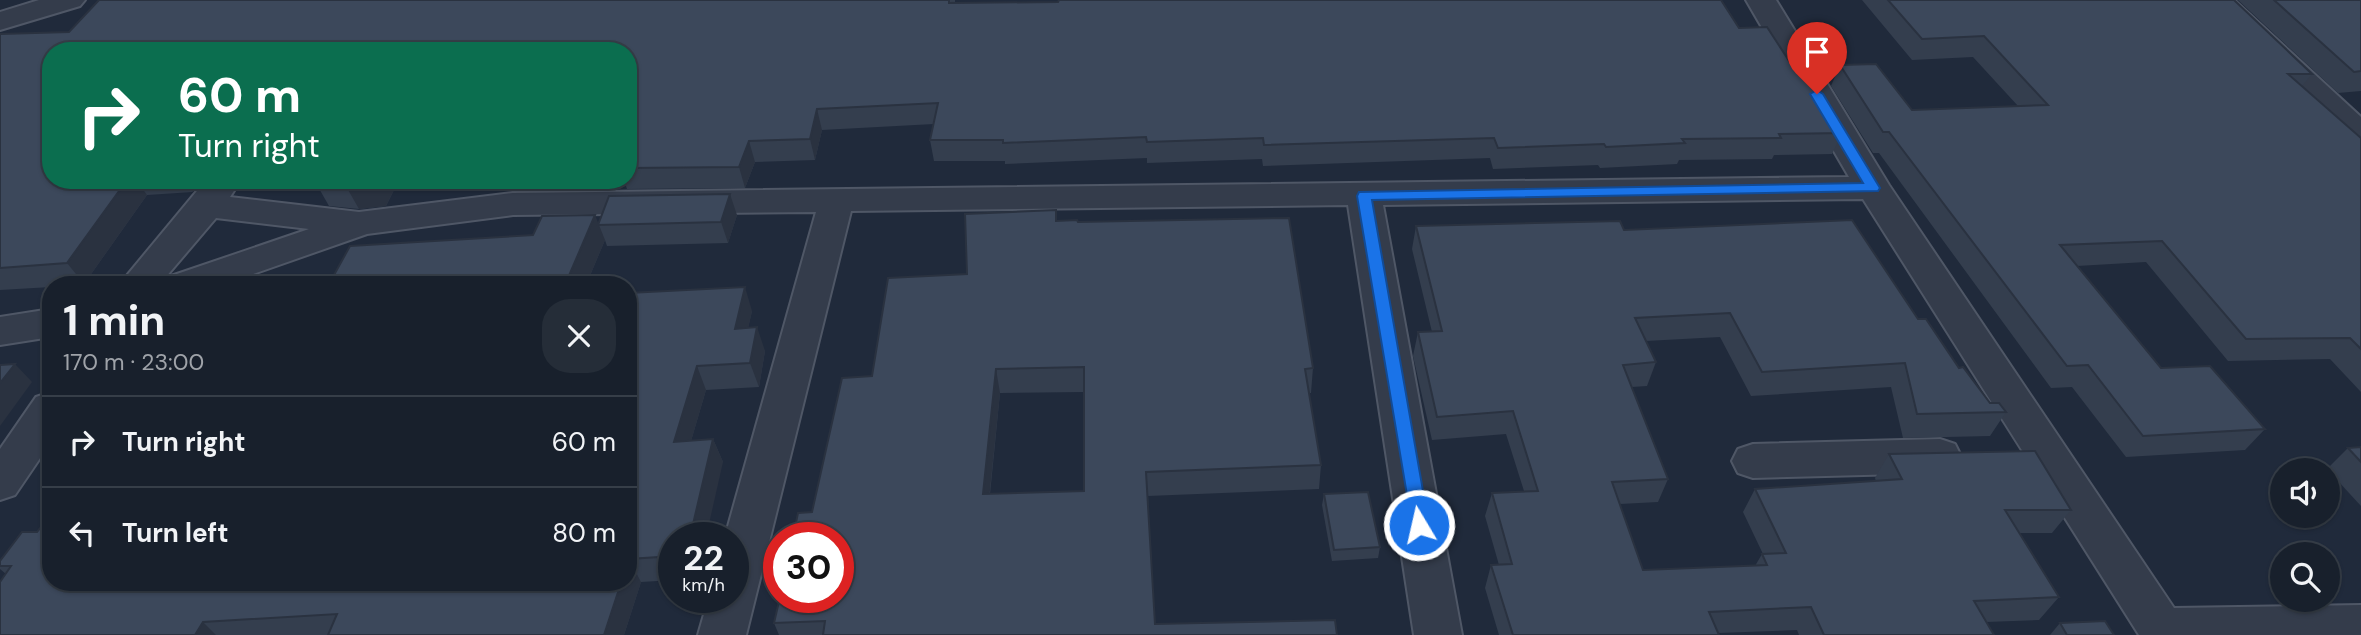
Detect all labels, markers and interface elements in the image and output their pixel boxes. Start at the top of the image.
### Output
pin [1787,22,1847,94]
icon: arrive [1798,33,1836,71]
text: 60 m [178,63,301,127]
icon: right [63,70,154,161]
text: Turn right [178,125,320,167]
text: 1 min [63,293,165,348]
button: close [542,299,616,373]
text: 170 m · 23:00 [63,347,204,377]
icon: right [63,423,101,461]
text: Turn right [122,425,246,459]
text: 60 m [552,425,616,459]
map controls [2270,458,2340,612]
button: sound [2270,458,2340,528]
position arrow [1382,488,1456,562]
icon: left [63,514,101,552]
text: Turn left [122,516,229,550]
text: 80 m [552,516,616,550]
speed limit sign: 30 [763,522,854,613]
text: 22 [683,535,724,581]
button: search [2270,542,2340,612]
text: km/h [682,573,725,597]

